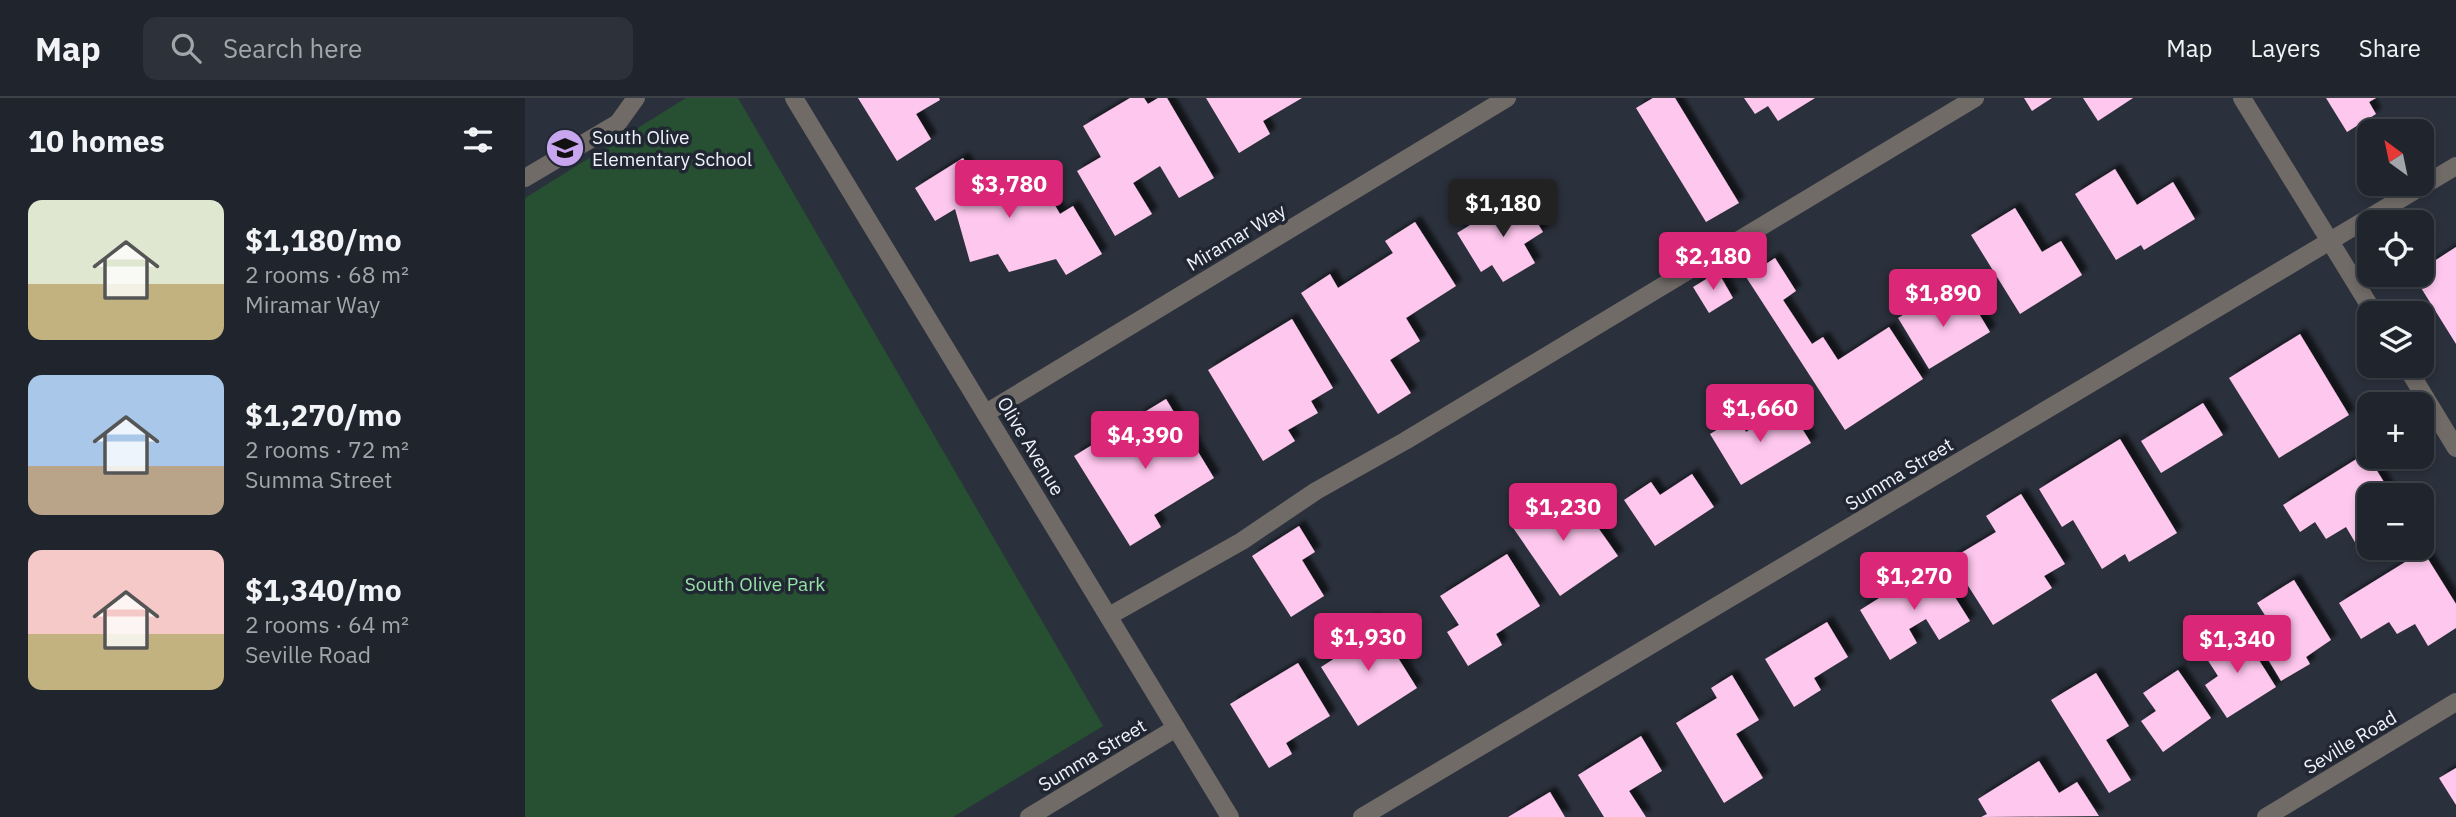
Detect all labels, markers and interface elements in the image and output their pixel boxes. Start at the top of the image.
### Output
search box [143,17,633,80]
text: Map [35,27,101,70]
icon: search [167,29,205,67]
text: Search here [223,31,362,65]
text: Map [2166,32,2213,64]
text: Layers [2251,32,2321,64]
text: Share [2359,32,2421,64]
north arrow [2357,119,2434,196]
map controls [2357,119,2434,560]
text: 10 homes [28,121,165,160]
icon: filters [459,121,497,159]
place label: South Olive Elementary School [592,125,752,171]
school or university icon: South Olive Elementary School [544,127,586,169]
pin: $3,780 [952,160,1066,220]
text: $3,780 [971,168,1047,198]
pin: $1,180 [1446,180,1560,239]
text: $1,180 [1465,187,1541,217]
street label: Miramar Way [1182,198,1290,276]
button: locate [2357,210,2434,287]
text: $1,180/mo [245,220,402,259]
icon: home [84,228,168,312]
pin: $2,180 [1656,232,1770,292]
text: $2,180 [1675,240,1751,270]
text: 2 rooms · 68 m² [245,259,409,289]
pin: $1,890 [1886,270,2000,329]
text: $1,890 [1905,277,1981,307]
text: Miramar Way [245,289,380,319]
button: layers [2357,301,2434,378]
pin: $1,660 [1703,384,1817,444]
street label: Olive Avenue [992,392,1070,500]
text: $1,660 [1722,392,1798,422]
button: + [2357,392,2434,469]
text: $1,270/mo [245,395,402,434]
icon: home [84,403,168,487]
pin: $4,390 [1088,412,1202,471]
text: $4,390 [1107,419,1183,449]
street label: Summa Street [1841,432,1957,516]
text: 2 rooms · 72 m² [245,434,409,464]
text: Summa Street [245,464,392,494]
button: − [2357,483,2434,560]
pin: $1,230 [1506,484,1620,543]
text: $1,230 [1525,491,1601,521]
pin: $1,270 [1857,552,1971,612]
text: $1,270 [1876,560,1952,590]
text: $1,340/mo [245,570,402,609]
park label: South Olive Park [685,572,825,596]
icon: home [84,578,168,662]
text: 2 rooms · 64 m² [245,609,409,639]
pin: $1,930 [1311,614,1425,673]
pin: $1,340 [2180,616,2294,675]
text: $1,930 [1330,621,1406,651]
text: $1,340 [2199,623,2275,653]
text: Seville Road [245,639,371,669]
street label: Seville Road [2299,705,2401,779]
street label: Summa Street [1034,713,1150,797]

